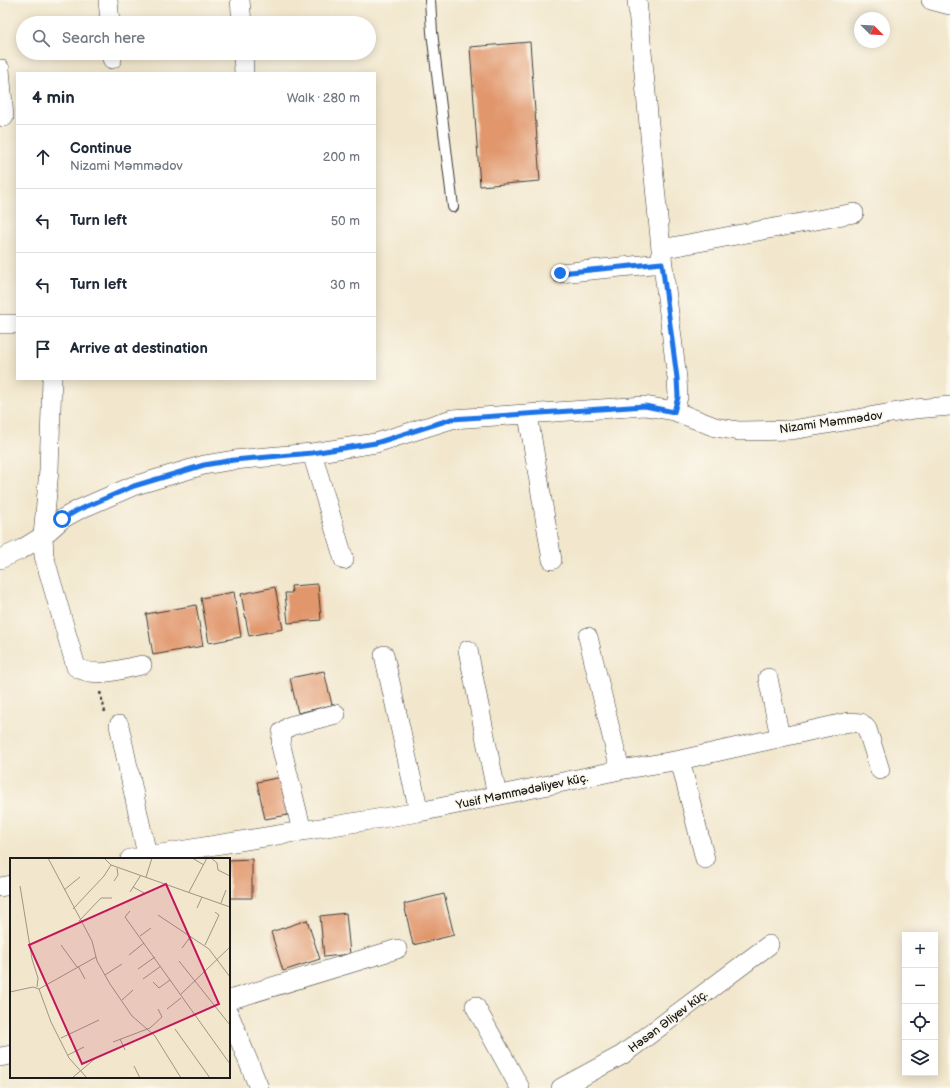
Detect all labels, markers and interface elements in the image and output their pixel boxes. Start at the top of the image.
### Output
north arrow [854,12,890,48]
search box [16,16,376,60]
icon: search [30,27,52,49]
text: Search here [62,29,145,48]
text: 4 min [32,88,75,108]
text: Walk · 280 m [287,90,360,106]
text: Continue [70,139,132,158]
icon: ahead [32,146,54,168]
text: 200 m [323,149,360,165]
text: Nizami Məmmədov [70,158,183,174]
icon: left [32,210,54,232]
text: Turn left [70,211,127,230]
text: 50 m [331,213,360,229]
route end [551,264,569,282]
icon: left [32,274,54,296]
text: Turn left [70,275,127,294]
text: 30 m [330,277,360,293]
icon: arrive [32,338,54,360]
text: Arrive at destination [70,339,208,358]
street label: Nizami Məmmədov [779,408,884,437]
route start [53,510,71,528]
street label: Yusif Məmmədəliyev küç. [454,770,590,813]
inset map [10,858,230,1078]
map controls [902,932,938,1076]
button: + [902,932,938,968]
button: − [902,968,938,1004]
street label: Həsən Əliyev küç. [626,987,711,1056]
button: locate [902,1004,938,1040]
button: layers [902,1040,938,1076]

